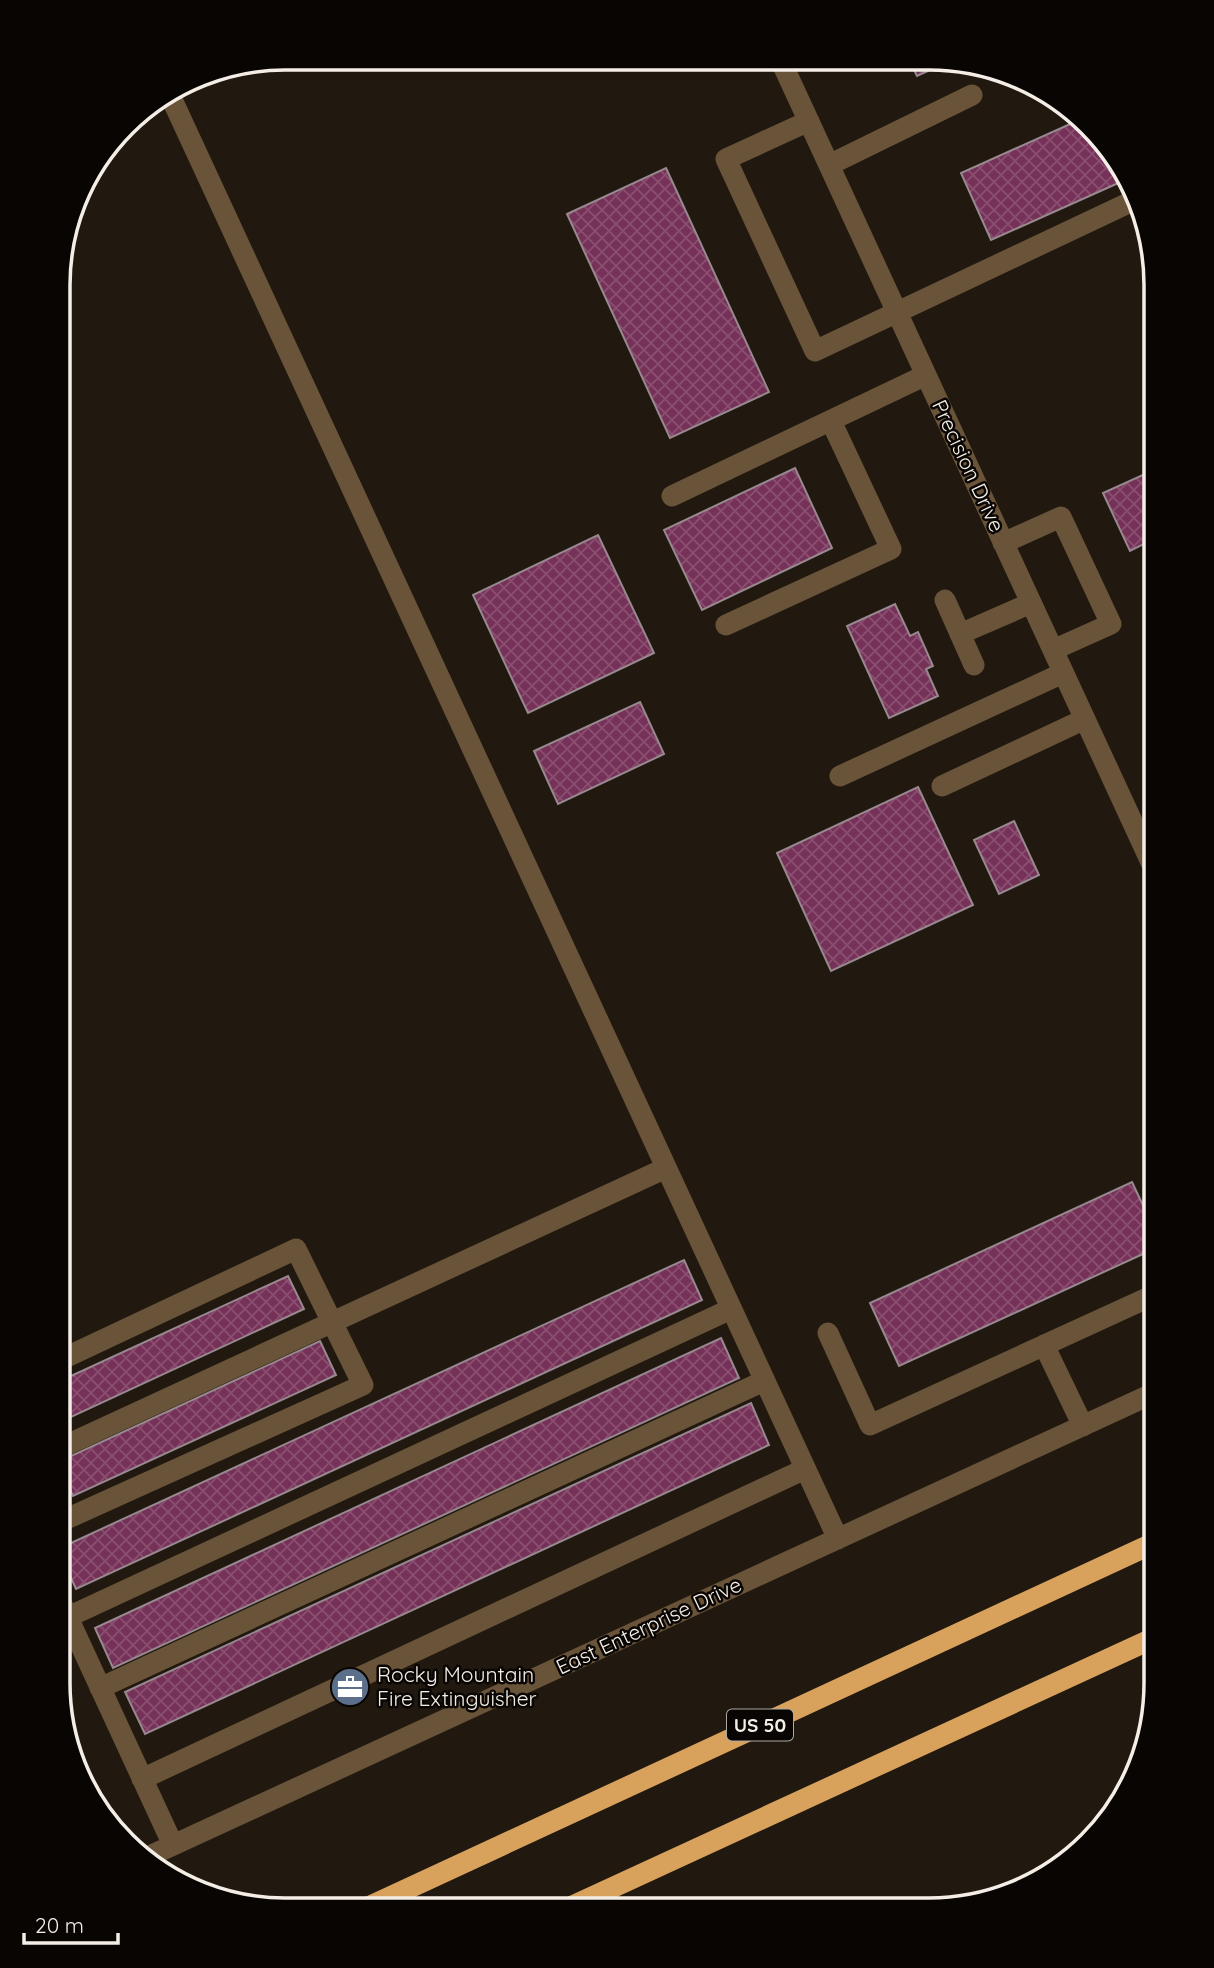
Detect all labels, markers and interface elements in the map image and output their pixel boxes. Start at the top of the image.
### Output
street label: Precision Drive [927,395,1011,536]
street label: East Enterprise Drive [552,1571,745,1679]
place label: Rocky Mountain Fire Extinguisher [377,1661,537,1711]
office icon: Rocky Mountain Fire Extinguisher [329,1666,371,1708]
road number: US 50 [727,1709,793,1740]
scale bar [24,1902,119,1946]
text: 20 m [35,1912,84,1938]

